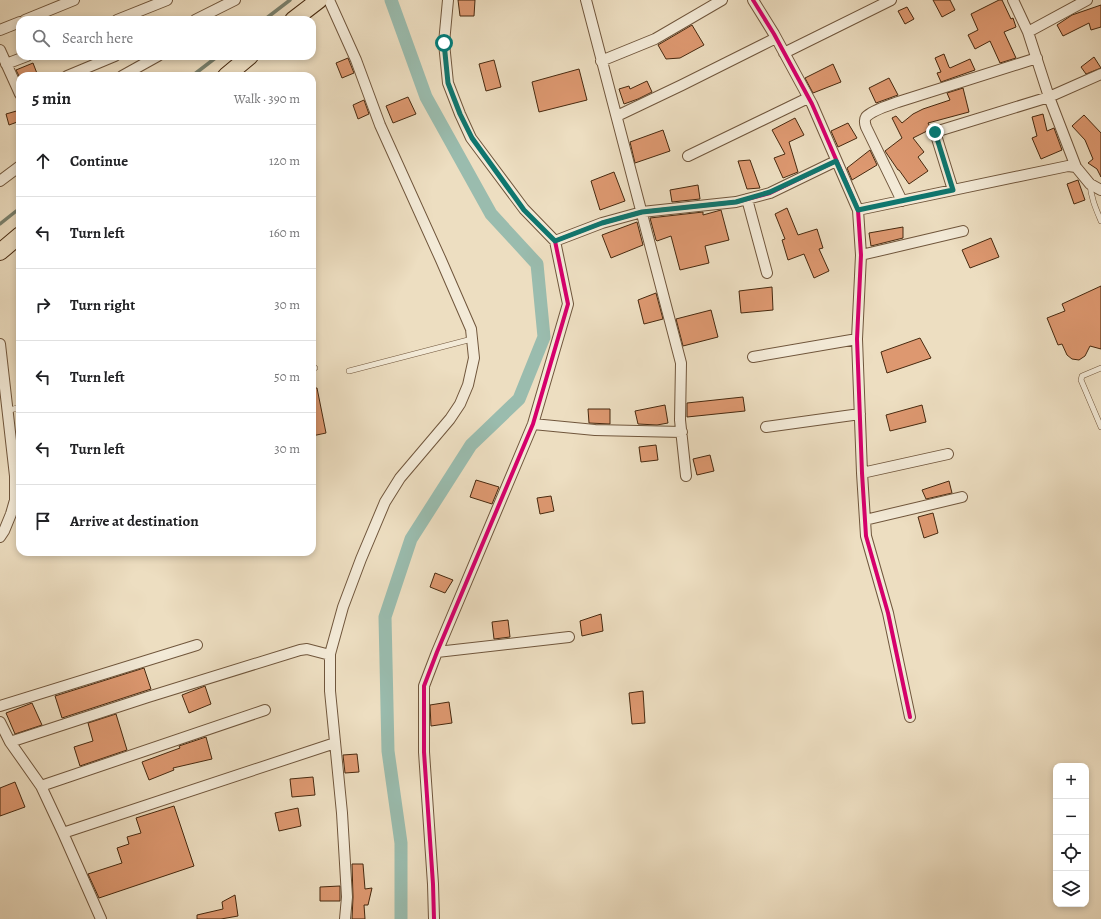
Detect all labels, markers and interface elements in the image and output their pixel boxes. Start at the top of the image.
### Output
search box [16,16,316,60]
icon: search [30,27,52,49]
text: Search here [62,28,133,48]
route start [435,34,453,52]
text: 5 min [32,87,71,110]
text: Walk · 390 m [234,90,300,107]
route end [926,123,944,141]
icon: ahead [32,150,54,172]
text: Continue [70,151,128,171]
text: 120 m [269,152,300,169]
icon: left [32,222,54,244]
text: Turn left [70,223,125,243]
text: 160 m [269,224,300,241]
icon: right [32,294,54,316]
text: Turn right [70,295,135,315]
text: 30 m [274,296,300,313]
icon: left [32,366,54,388]
text: Turn left [70,367,125,387]
text: 50 m [274,368,300,385]
icon: left [32,438,54,460]
text: Turn left [70,439,125,459]
text: 30 m [274,440,300,457]
icon: arrive [32,510,54,532]
text: Arrive at destination [70,511,199,531]
map controls [1053,763,1089,907]
button: + [1053,763,1089,799]
button: − [1053,799,1089,835]
button: locate [1053,835,1089,871]
button: layers [1053,871,1089,907]

